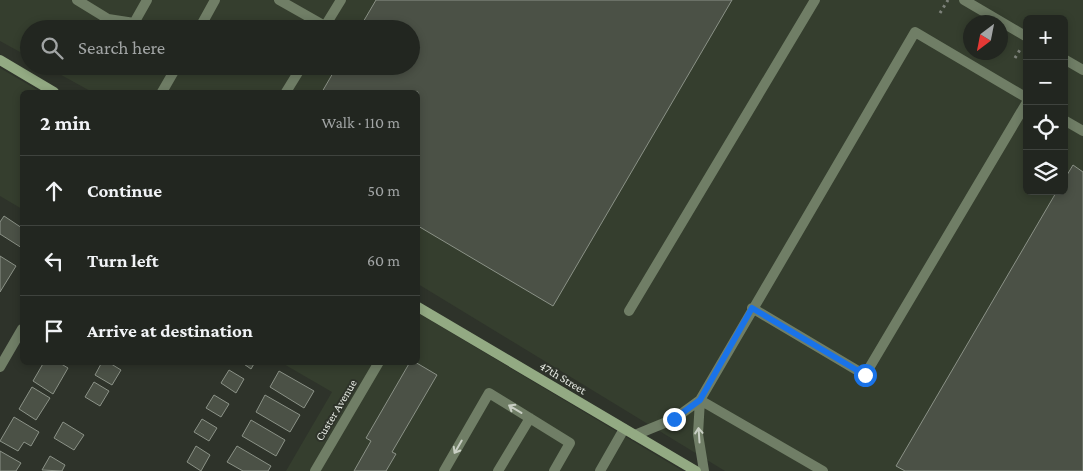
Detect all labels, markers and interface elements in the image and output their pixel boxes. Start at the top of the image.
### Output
north arrow [963,15,1008,60]
map controls [1023,15,1068,195]
button: + [1023,15,1068,60]
search box [20,20,420,75]
icon: search [38,34,66,62]
text: Search here [78,37,165,58]
button: − [1023,60,1068,105]
button: locate [1023,105,1068,150]
text: 2 min [40,111,91,135]
text: Walk · 110 m [321,114,400,131]
button: layers [1023,150,1068,195]
icon: ahead [40,177,68,205]
text: Continue [87,180,162,201]
text: 50 m [368,182,400,199]
icon: left [40,247,68,275]
text: Turn left [87,250,159,271]
text: 60 m [367,252,400,269]
icon: arrive [40,317,68,345]
text: Arrive at destination [87,320,253,341]
street label: 47th Street [537,359,590,398]
route start [854,364,877,387]
street label: Custer Avenue [312,377,360,443]
one-way arrow [508,403,522,413]
route end [663,408,686,431]
one-way arrow [695,428,704,444]
one-way arrow [452,440,462,454]

